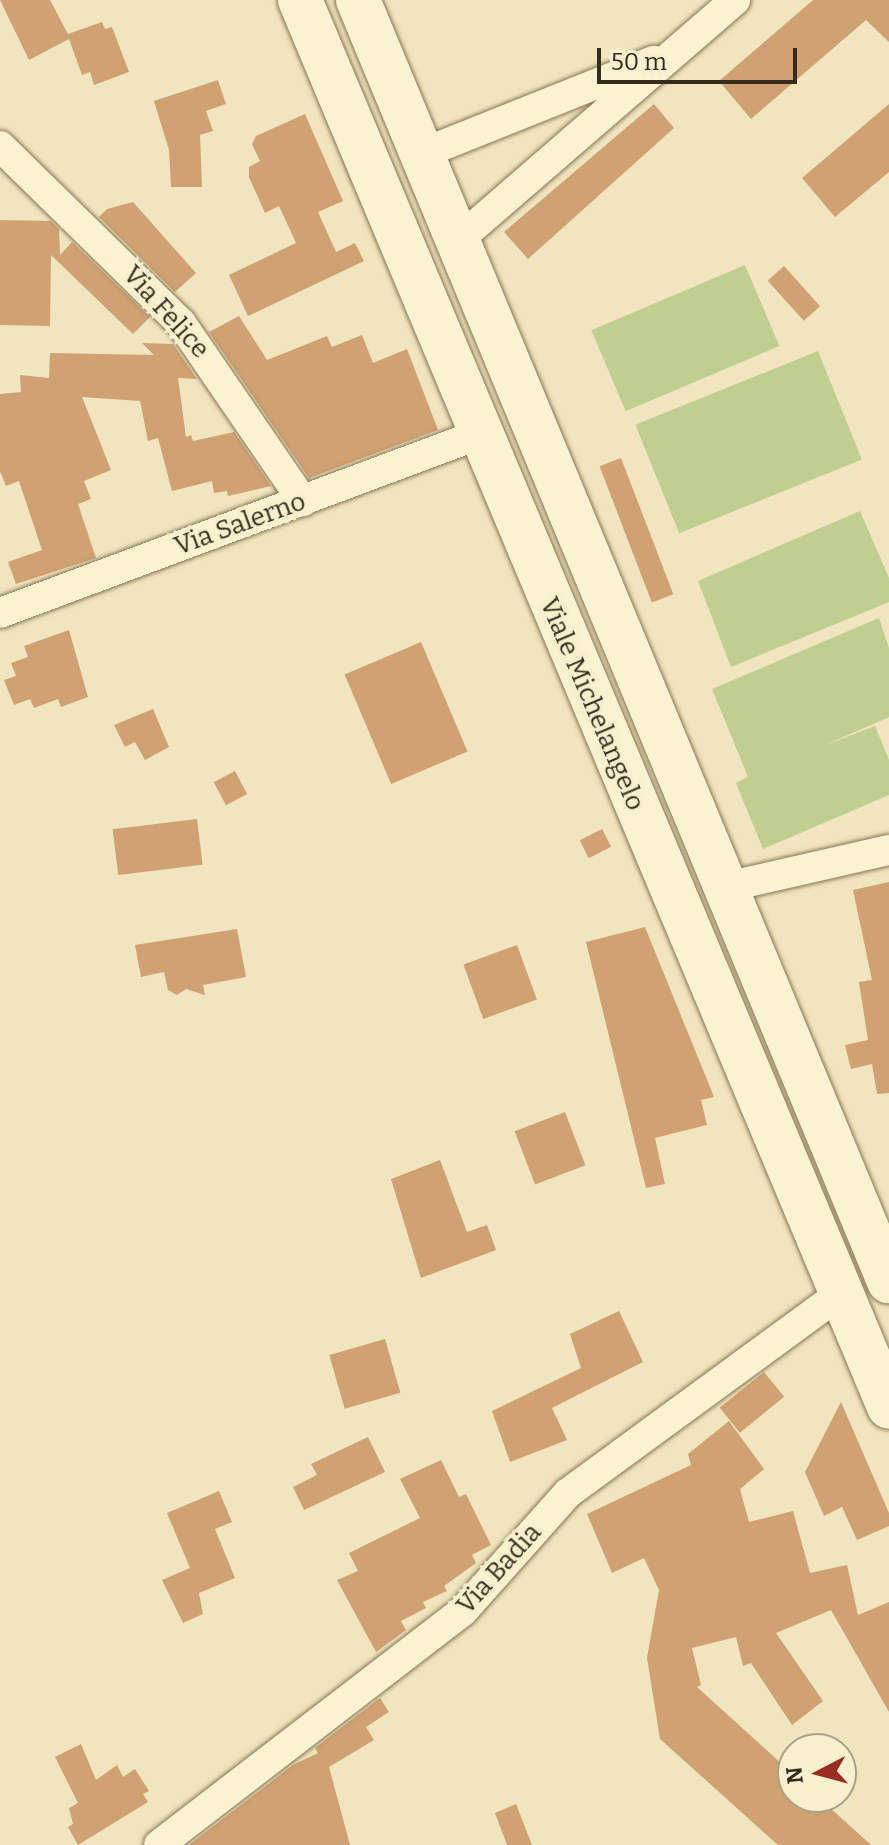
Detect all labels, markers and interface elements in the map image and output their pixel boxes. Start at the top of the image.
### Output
scale bar [601,32,801,82]
text: 50 m [611,48,667,76]
street label: Via Felice [116,259,216,365]
street label: Via Salerno [170,486,310,562]
street label: Viale Michelangelo [533,593,651,815]
street label: Via Badia [450,1517,548,1621]
north arrow [777,1733,857,1813]
text: N [780,1766,809,1785]

